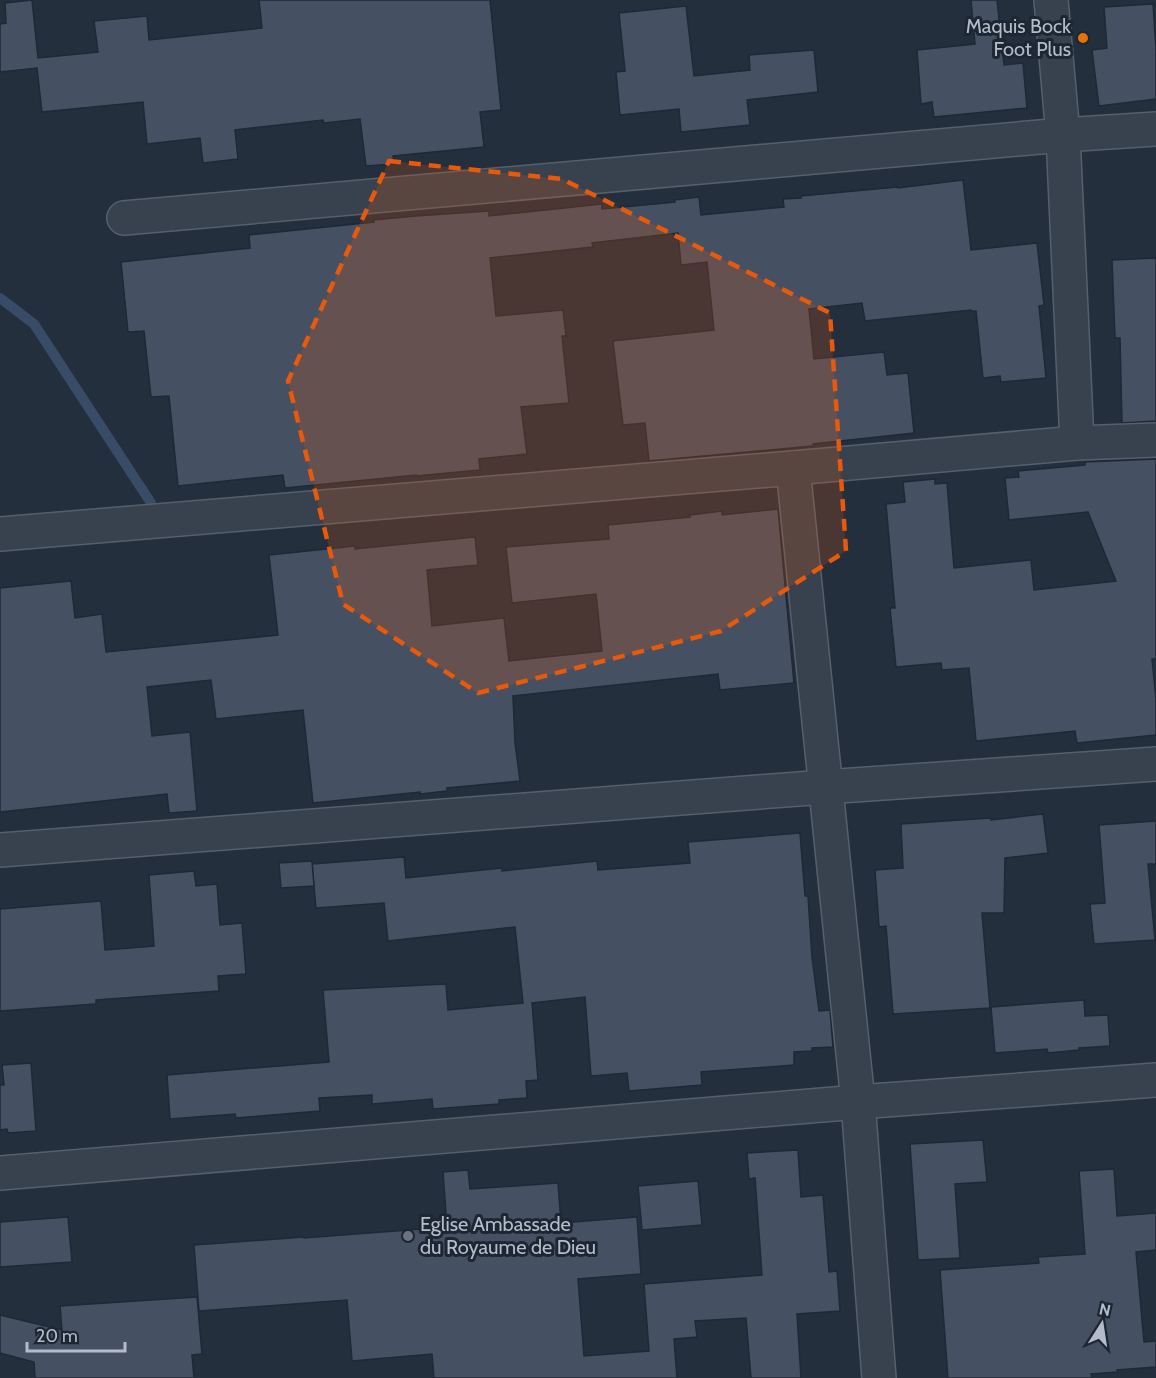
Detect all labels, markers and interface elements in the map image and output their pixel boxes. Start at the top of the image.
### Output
place label: Maquis Bock Foot Plus [966,14,1071,61]
marker: Maquis Bock Foot Plus [1076,31,1090,45]
place label: Eglise Ambassade du Royaume de Dieu [420,1212,596,1259]
marker: Eglise Ambassade du Royaume de Dieu [401,1229,415,1243]
north arrow [1072,1294,1132,1354]
text: N [1098,1299,1113,1320]
scale bar [27,1315,124,1353]
text: 20 m [36,1325,78,1347]

